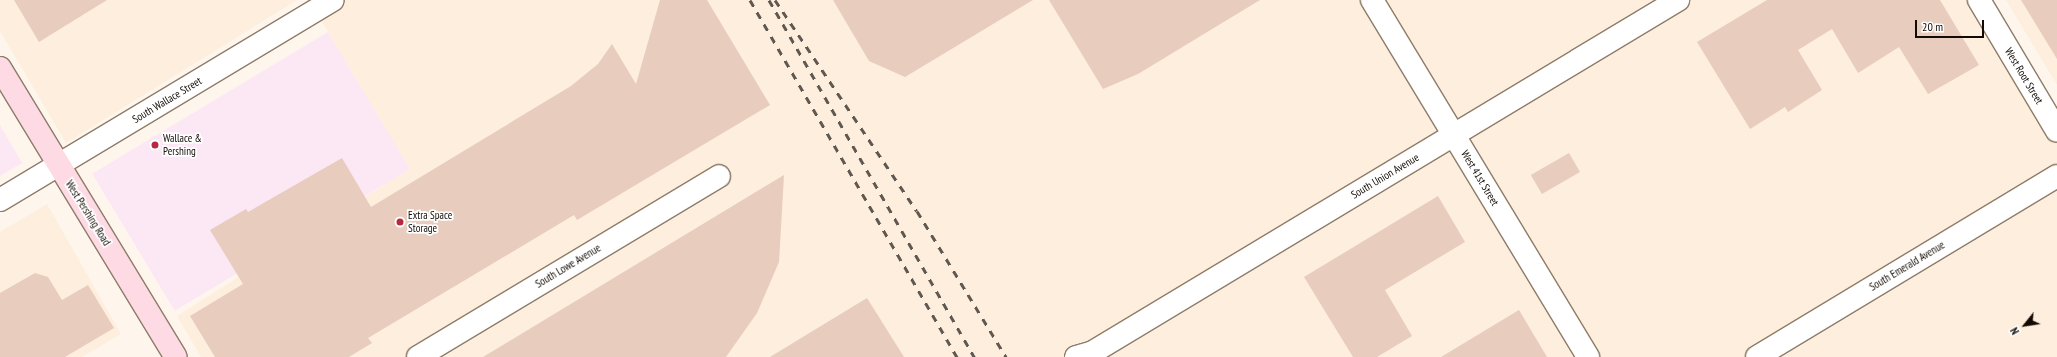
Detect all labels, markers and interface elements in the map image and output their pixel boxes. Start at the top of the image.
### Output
scale bar [1917,12,1986,38]
text: 20 m [1922,19,1943,34]
street label: West Root Street [2002,46,2046,106]
street label: South Wallace Street [130,74,204,126]
place label: Wallace & Pershing [163,132,202,158]
marker: Wallace & Pershing [150,140,160,150]
street label: West 41st Street [1458,148,1502,208]
street label: South Union Avenue [1349,150,1421,202]
street label: West Pershing Road [63,178,113,248]
place label: Extra Space Storage [408,209,452,235]
marker: Extra Space Storage [395,217,405,227]
street label: South Emerald Avenue [1867,238,1947,294]
street label: South Lowe Avenue [533,241,603,291]
north arrow [2005,305,2045,345]
text: N [2007,325,2022,337]

